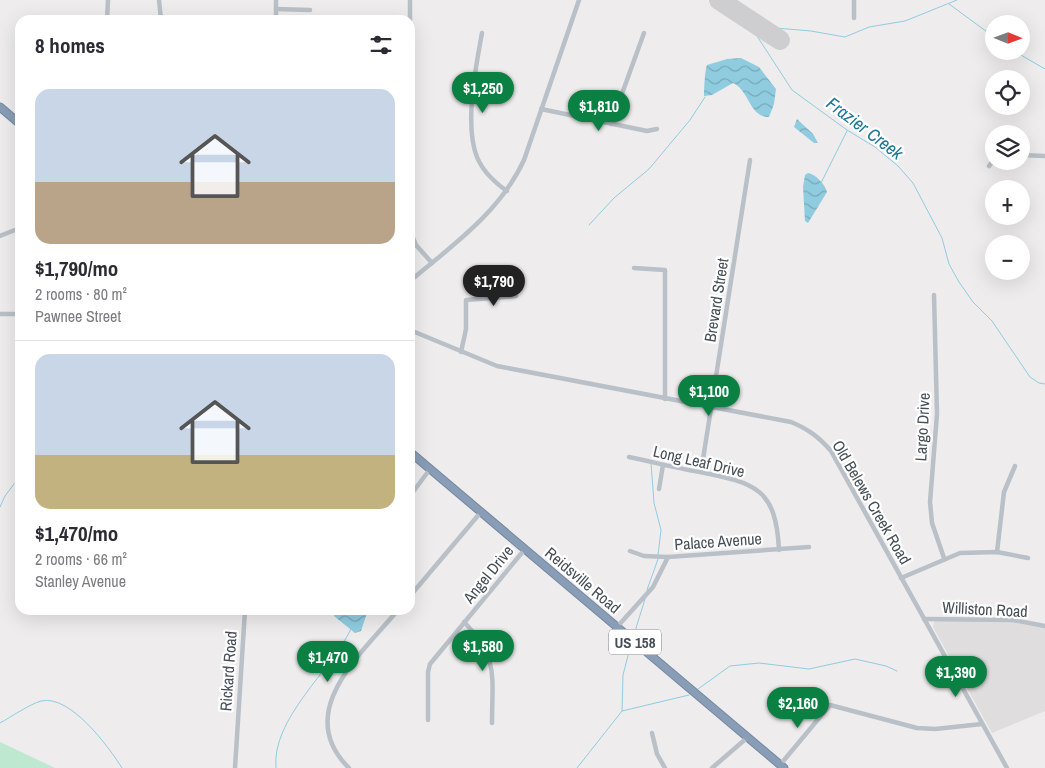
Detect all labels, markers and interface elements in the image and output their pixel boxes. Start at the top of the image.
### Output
north arrow [985,15,1030,60]
map controls [985,15,1030,280]
text: 8 homes [35,31,105,60]
icon: filters [367,31,395,59]
button: locate [985,70,1030,115]
pin: $1,250 [442,72,524,114]
text: $1,250 [463,77,503,99]
pin: $1,810 [558,90,640,132]
water label: Frazier Creek [821,91,909,166]
text: $1,810 [579,95,619,117]
icon: home [170,121,260,211]
button: layers [985,125,1030,170]
button: + [985,180,1030,225]
button: − [985,235,1030,280]
text: $1,790/mo [35,254,118,283]
street label: Brevard Street [699,256,734,343]
pin: $1,790 [453,264,535,307]
text: $1,790 [474,270,514,292]
text: 2 rooms · 80 m² [35,283,127,305]
text: Pawnee Street [35,305,121,327]
pin: $1,100 [668,374,750,417]
text: $1,100 [689,380,729,402]
icon: home [170,387,260,477]
street label: Largo Drive [909,392,935,462]
street label: Old Belews Creek Road [827,436,917,568]
street label: Long Leaf Drive [651,440,747,482]
text: $1,470/mo [35,519,118,548]
street label: Palace Avenue [674,527,762,555]
street label: Angel Drive [457,540,518,608]
street label: Reidsville Road [540,542,626,618]
text: 2 rooms · 66 m² [35,548,127,570]
text: Stanley Avenue [35,570,126,592]
street label: Williston Road [942,596,1028,622]
street label: Rickard Road [214,630,242,712]
pin: $1,580 [442,630,524,672]
road number: US 158 [609,630,661,654]
text: $1,580 [463,635,503,657]
pin: $1,470 [287,640,369,683]
text: $1,470 [308,646,348,668]
pin: $1,390 [915,656,997,698]
text: $1,390 [936,661,976,683]
pin: $2,160 [757,686,839,729]
text: $2,160 [778,692,818,714]

